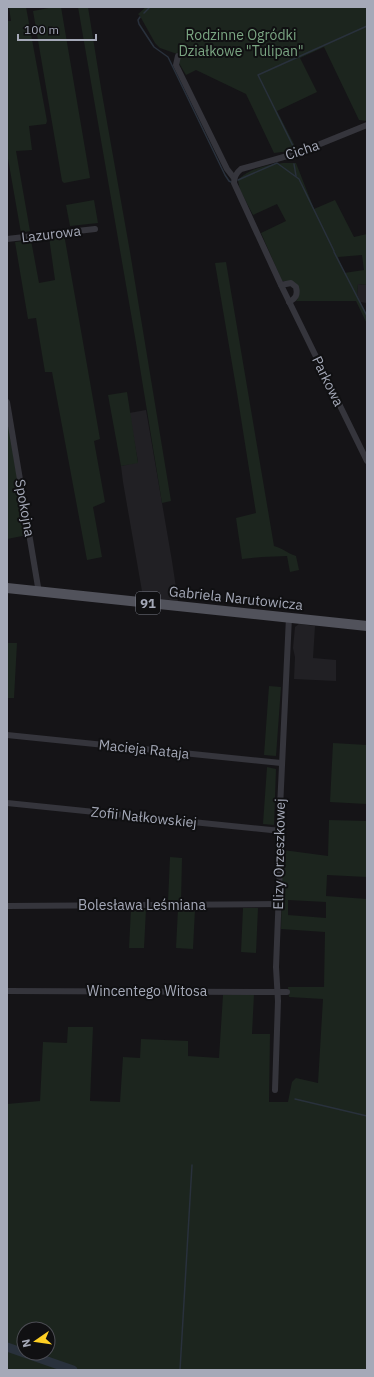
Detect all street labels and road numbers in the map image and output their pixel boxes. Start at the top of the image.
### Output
street label: Cicha [283,136,322,164]
street label: Lazurowa [20,221,82,247]
street label: Parkowa [308,353,348,410]
street label: Spokojna [11,478,39,539]
street label: Gabriela Narutowicza [168,582,304,614]
road number: 91 [136,592,160,614]
street label: Macieja Rataja [98,735,191,763]
street label: Elizy Orzeszkowej [269,798,289,910]
street label: Zofii Nałkowskiej [90,802,198,832]
street label: Bolesława Leśmiana [78,896,207,914]
street label: Wincentego Witosa [87,982,208,1000]

